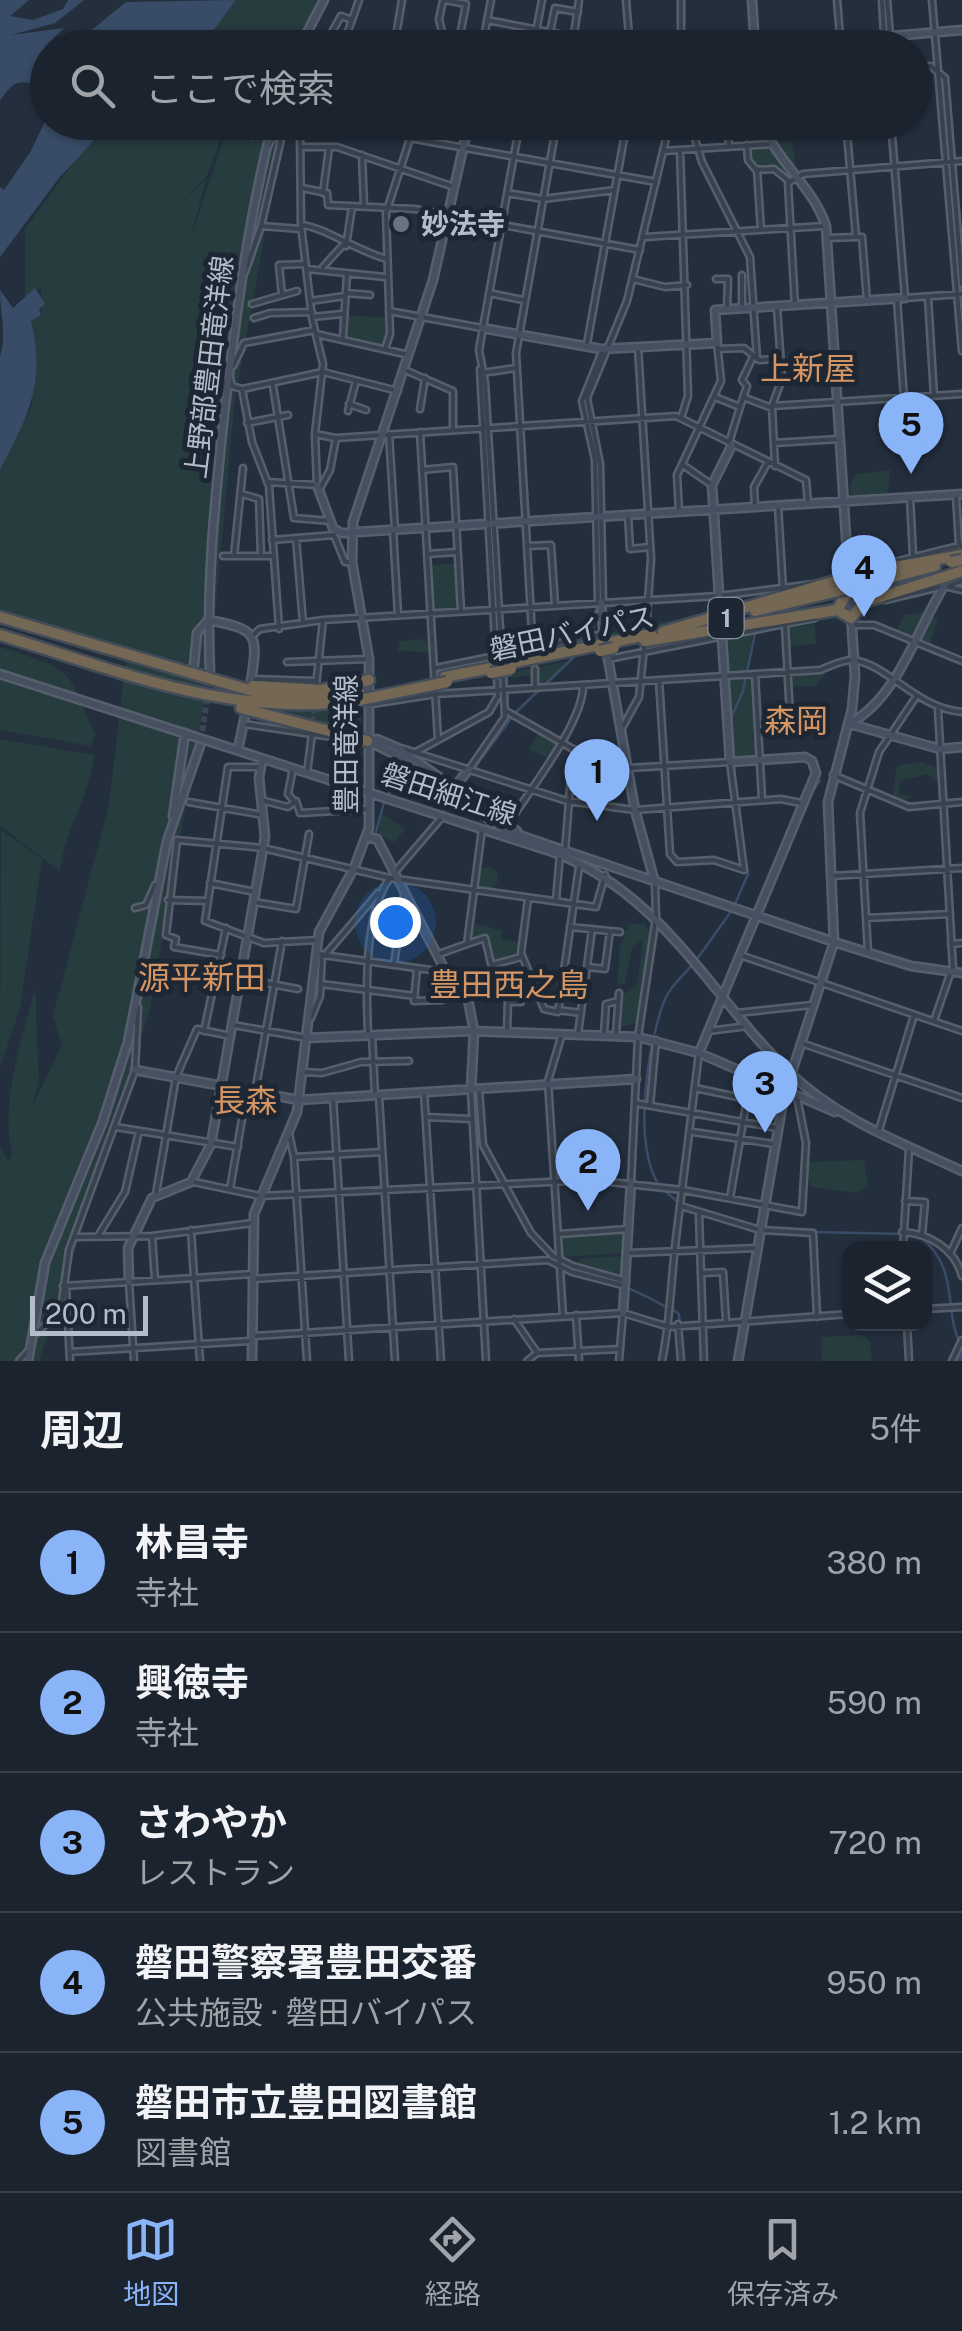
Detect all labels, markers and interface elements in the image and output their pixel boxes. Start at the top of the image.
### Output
search box [30,30,932,140]
icon: search [65,58,120,113]
text: ここで検索 [145,66,335,111]
place label: 妙法寺 [421,207,505,240]
marker: 妙法寺 [390,213,412,235]
street label: 上野部豊田竜洋線 [178,254,239,480]
district label: 上新屋 [760,350,856,387]
pin: 5 [878,392,944,474]
pin: 4 [832,534,896,617]
road number: 1 [708,598,744,638]
street label: 磐田バイパス [487,599,657,666]
street label: 豊田竜洋線 [329,674,362,814]
district label: 森岡 [764,702,828,739]
pin: 1 [564,738,630,821]
street label: 磐田細江線 [377,756,521,831]
your location [370,897,421,948]
district label: 源平新田 [138,959,266,996]
district label: 豊田西之島 [429,966,589,1003]
pin: 3 [732,1050,798,1133]
district label: 長森 [213,1082,277,1119]
pin: 2 [556,1128,620,1211]
map controls [842,1241,932,1331]
button: layers [842,1241,932,1331]
scale bar [30,1291,148,1336]
text: 200 m [45,1297,127,1330]
text: 周辺 [40,1405,124,1454]
text: 5件 [870,1410,922,1447]
text: 林昌寺 [135,1520,249,1565]
text: 1 [66,1544,79,1581]
text: 380 m [826,1544,922,1581]
text: 寺社 [135,1574,199,1611]
text: 興徳寺 [135,1660,249,1705]
text: 2 [62,1684,83,1721]
text: 590 m [827,1684,922,1721]
text: 寺社 [135,1714,199,1751]
text: さわやか [135,1800,287,1845]
text: 3 [62,1824,83,1861]
text: 720 m [828,1824,922,1861]
text: レストラン [135,1854,295,1891]
text: 磐田警察署豊田交番 [135,1940,477,1985]
text: 4 [62,1964,83,2001]
text: 950 m [826,1964,922,2001]
text: 公共施設 · 磐田バイパス [135,1994,477,2031]
text: 磐田市立豊田図書館 [135,2080,477,2125]
text: 5 [62,2104,83,2141]
text: 1.2 km [829,2104,922,2141]
text: 図書館 [135,2134,231,2171]
tab: 地図 [123,2212,179,2312]
tab: 経路 [425,2212,481,2312]
tab: 保存済み [727,2212,839,2312]

